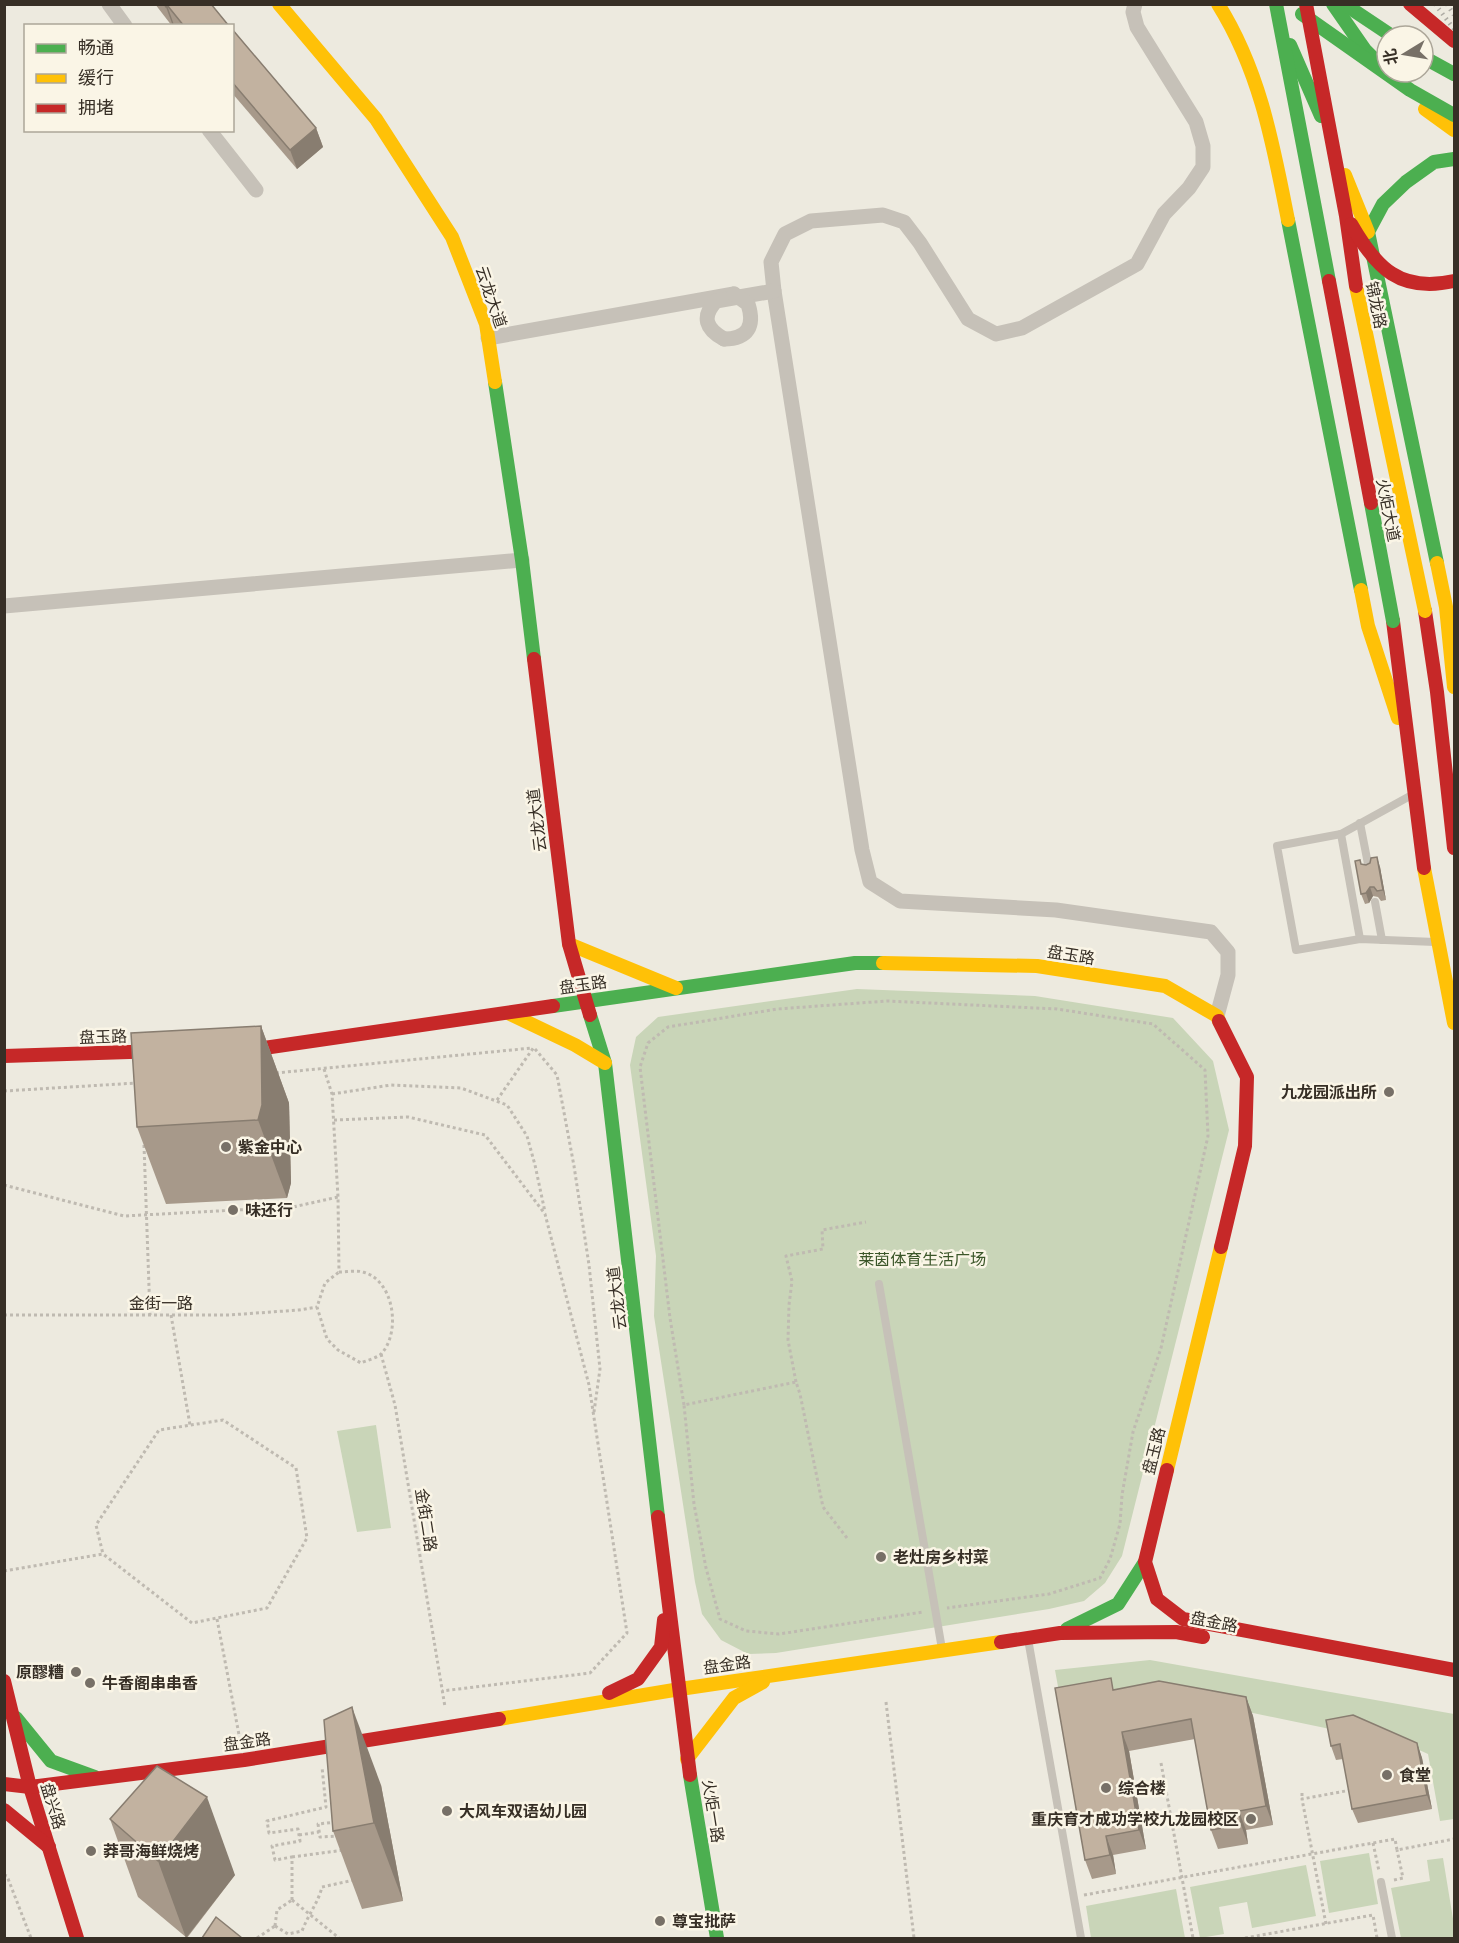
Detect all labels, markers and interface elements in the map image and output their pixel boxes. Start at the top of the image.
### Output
legend [24,24,234,132]
north arrow [1375,24,1435,84]
text: 畅通 [78,37,114,59]
text: 北 [1380,47,1402,66]
text: 缓行 [78,67,114,89]
text: 拥堵 [78,97,114,119]
street label: 云龙大道 [472,264,510,330]
street label: 锦龙路 [1362,280,1390,330]
street label: 火炬大道 [1373,477,1403,543]
street label: 云龙大道 [524,787,550,853]
street label: 盘玉路 [1046,942,1096,968]
street label: 盘玉路 [558,972,608,998]
street label: 盘玉路 [79,1027,127,1047]
place label: 九龙园派出所 [1281,1083,1377,1102]
marker: 九龙园派出所 [1382,1085,1396,1099]
place label: 紫金中心 [238,1138,302,1157]
marker: 紫金中心 [219,1140,233,1154]
place label: 味还行 [245,1201,293,1220]
marker: 味还行 [226,1203,240,1217]
park label: 莱茵体育生活广场 [858,1250,986,1269]
street label: 云龙大道 [604,1265,630,1331]
street label: 金街一路 [129,1294,193,1313]
street label: 盘玉路 [1139,1425,1169,1477]
street label: 金街二路 [412,1487,440,1553]
place label: 老灶房乡村菜 [893,1548,989,1567]
marker: 老灶房乡村菜 [874,1550,888,1564]
street label: 盘金路 [1189,1608,1239,1636]
street label: 盘金路 [702,1652,752,1678]
place label: 原醪糟 [16,1663,64,1682]
marker: 原醪糟 [69,1665,83,1679]
place label: 牛香阁串串香 [102,1674,198,1693]
marker: 牛香阁串串香 [83,1676,97,1690]
street label: 盘金路 [222,1729,272,1755]
place label: 食堂 [1399,1766,1431,1785]
marker: 食堂 [1380,1768,1394,1782]
street label: 火炬一路 [699,1778,727,1844]
place label: 综合楼 [1118,1779,1166,1798]
street label: 盘兴路 [37,1780,69,1832]
marker: 综合楼 [1099,1781,1113,1795]
place label: 大风车双语幼儿园 [459,1802,587,1821]
marker: 大风车双语幼儿园 [440,1804,454,1818]
place label: 重庆育才成功学校九龙园校区 [1031,1810,1239,1829]
marker: 重庆育才成功学校九龙园校区 [1244,1812,1258,1826]
place label: 莽哥海鲜烧烤 [103,1842,199,1861]
marker: 莽哥海鲜烧烤 [84,1844,98,1858]
place label: 尊宝批萨 [672,1912,736,1931]
marker: 尊宝批萨 [653,1914,667,1928]

